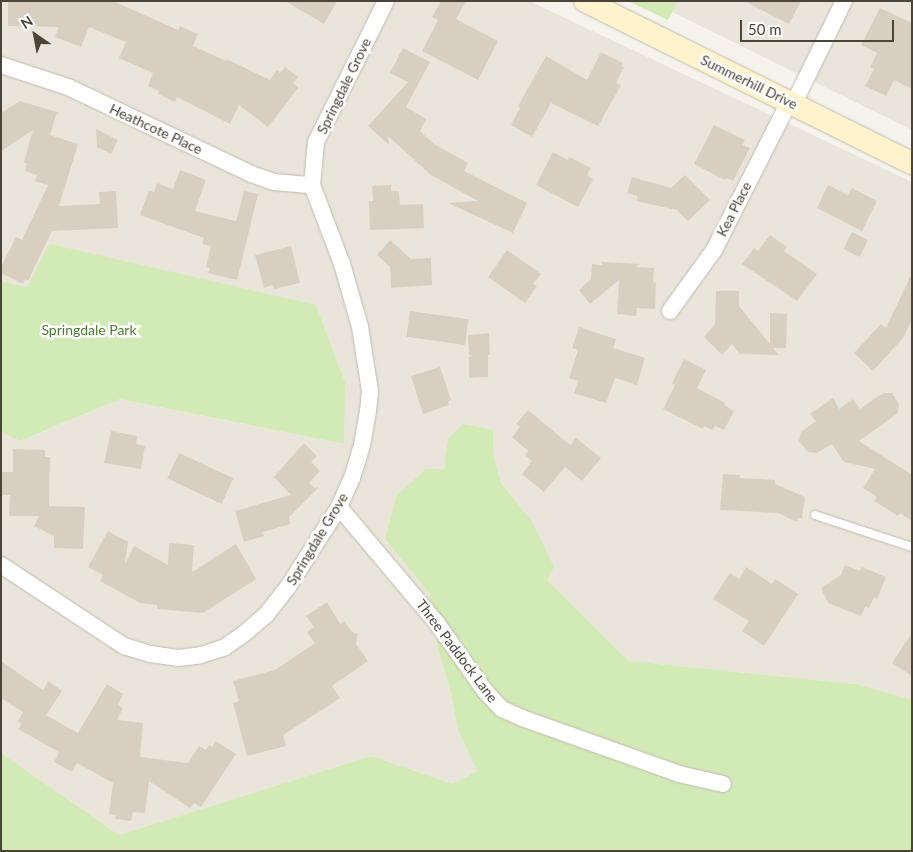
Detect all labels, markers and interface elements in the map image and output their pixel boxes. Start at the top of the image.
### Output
north arrow [10,10,60,60]
scale bar [743,10,897,42]
text: N [17,12,36,32]
text: 50 m [748,20,782,38]
street label: Springdale Grove [313,35,375,137]
street label: Summerhill Drive [698,51,800,113]
street label: Heathcote Place [107,100,205,158]
street label: Kea Place [713,179,755,239]
park label: Springdale Park [41,322,137,338]
street label: Springdale Grove [283,490,351,588]
street label: Three Paddock Lane [413,596,501,706]

